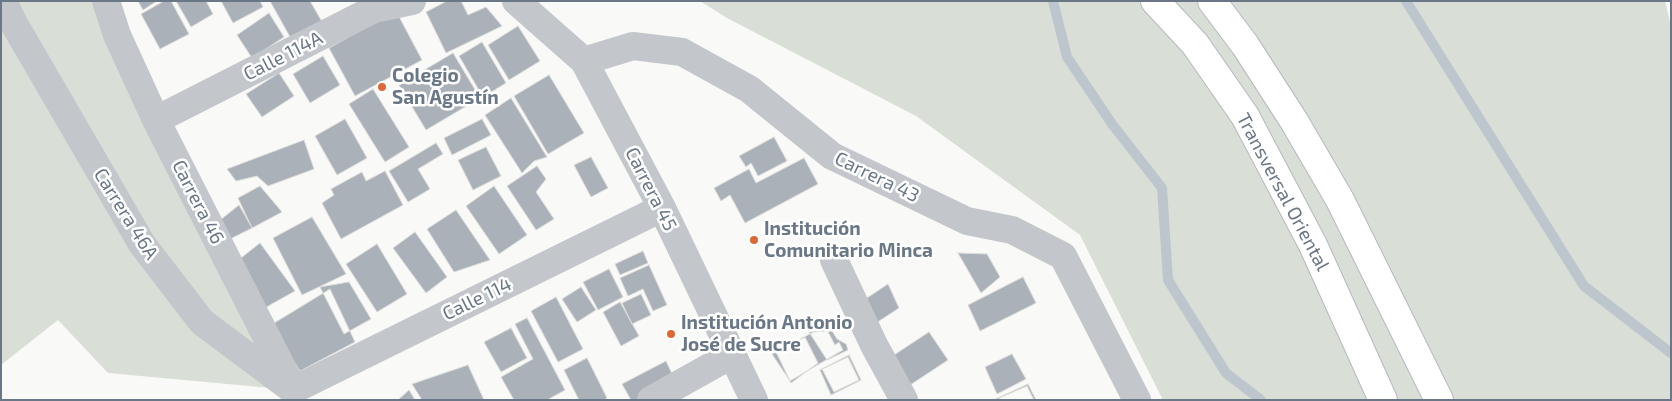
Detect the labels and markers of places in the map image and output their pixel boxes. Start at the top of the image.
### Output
place label: Colegio San Agustín [392,65,499,109]
marker: Colegio San Agustín [376,81,388,93]
place label: Institución Comunitario Minca [764,218,933,262]
marker: Institución Comunitario Minca [748,234,760,246]
place label: Institución Antonio José de Sucre [681,312,852,356]
marker: Institución Antonio José de Sucre [665,328,677,340]

